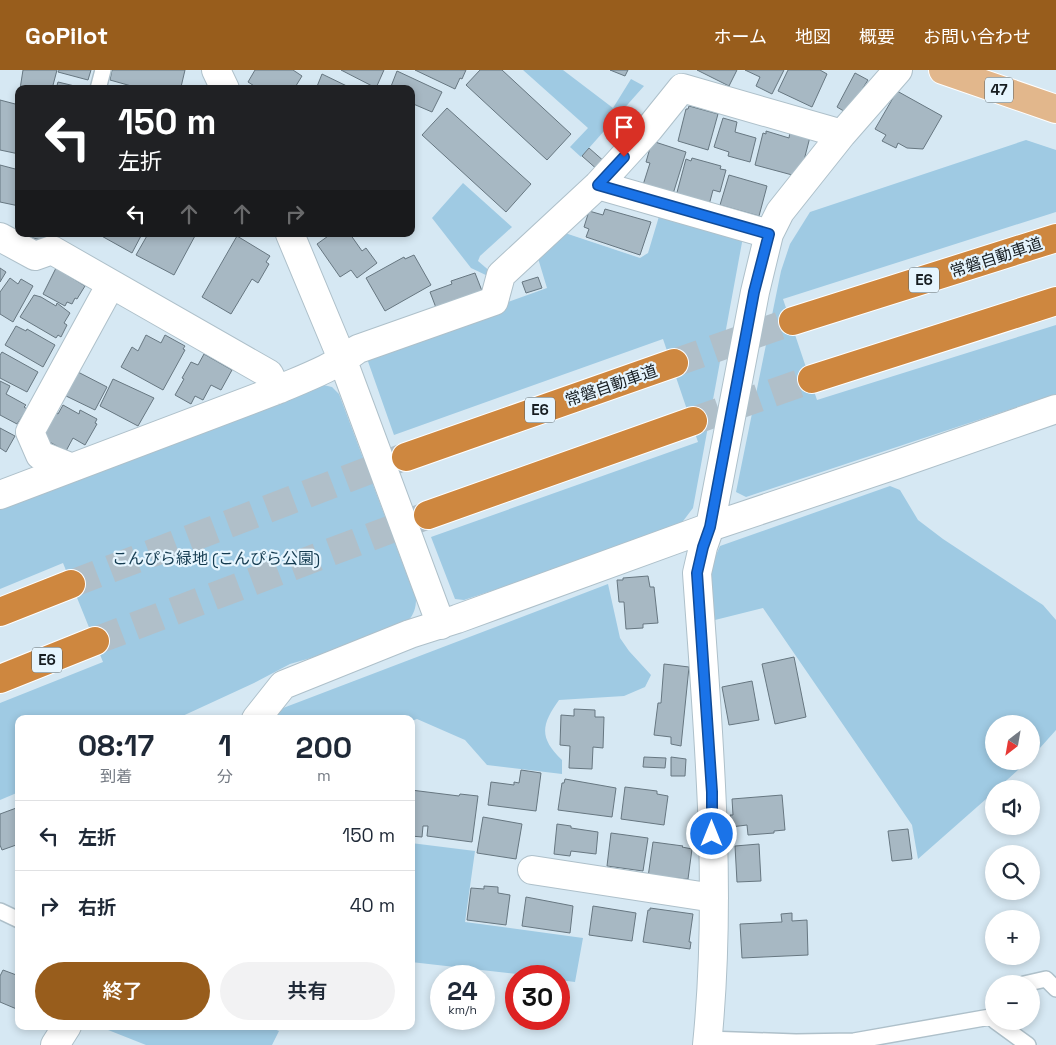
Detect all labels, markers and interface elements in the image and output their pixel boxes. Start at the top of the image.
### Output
text: GoPilot [25,20,108,51]
text: ホーム [714,25,767,48]
text: 地図 [795,25,831,48]
text: 概要 [859,25,895,48]
text: お問い合わせ [923,25,1031,48]
road number: 47 [985,78,1013,102]
text: 150 m [118,100,216,144]
icon: left [35,105,100,170]
pin [603,106,645,157]
icon: arrive [610,113,638,141]
text: 左折 [118,147,162,175]
icon: left [122,200,150,228]
icon: ahead [175,200,203,228]
icon: ahead [228,200,256,228]
icon: right [281,200,309,228]
street label: 常磐自動車道 [947,233,1045,282]
road number: E6 [909,268,939,292]
street label: 常磐自動車道 [562,360,660,411]
road number: E6 [525,398,555,422]
park label: こんぴら緑地 (こんぴら公園) [112,548,320,569]
road number: E6 [32,648,62,672]
north arrow [985,715,1040,770]
map controls [985,715,1040,1030]
text: 08:17 [78,726,154,765]
text: 1 [218,726,232,765]
text: 200 [296,728,352,767]
text: m [317,765,331,786]
text: 到着 [100,766,132,787]
text: 分 [217,766,233,787]
button: sound [985,780,1040,835]
position arrow [685,807,737,859]
icon: left [35,822,63,850]
text: 150 m [342,823,395,848]
text: 左折 [78,825,116,850]
button: search [985,845,1040,900]
icon: right [35,892,63,920]
text: 40 m [350,893,395,918]
text: 右折 [78,895,116,920]
button: + [985,910,1040,965]
button: 終了 [35,962,210,1020]
button: 共有 [220,962,395,1020]
speed limit sign: 30 [505,965,570,1030]
text: 24 [447,975,478,1007]
button: − [985,975,1040,1030]
text: km/h [448,1002,477,1018]

